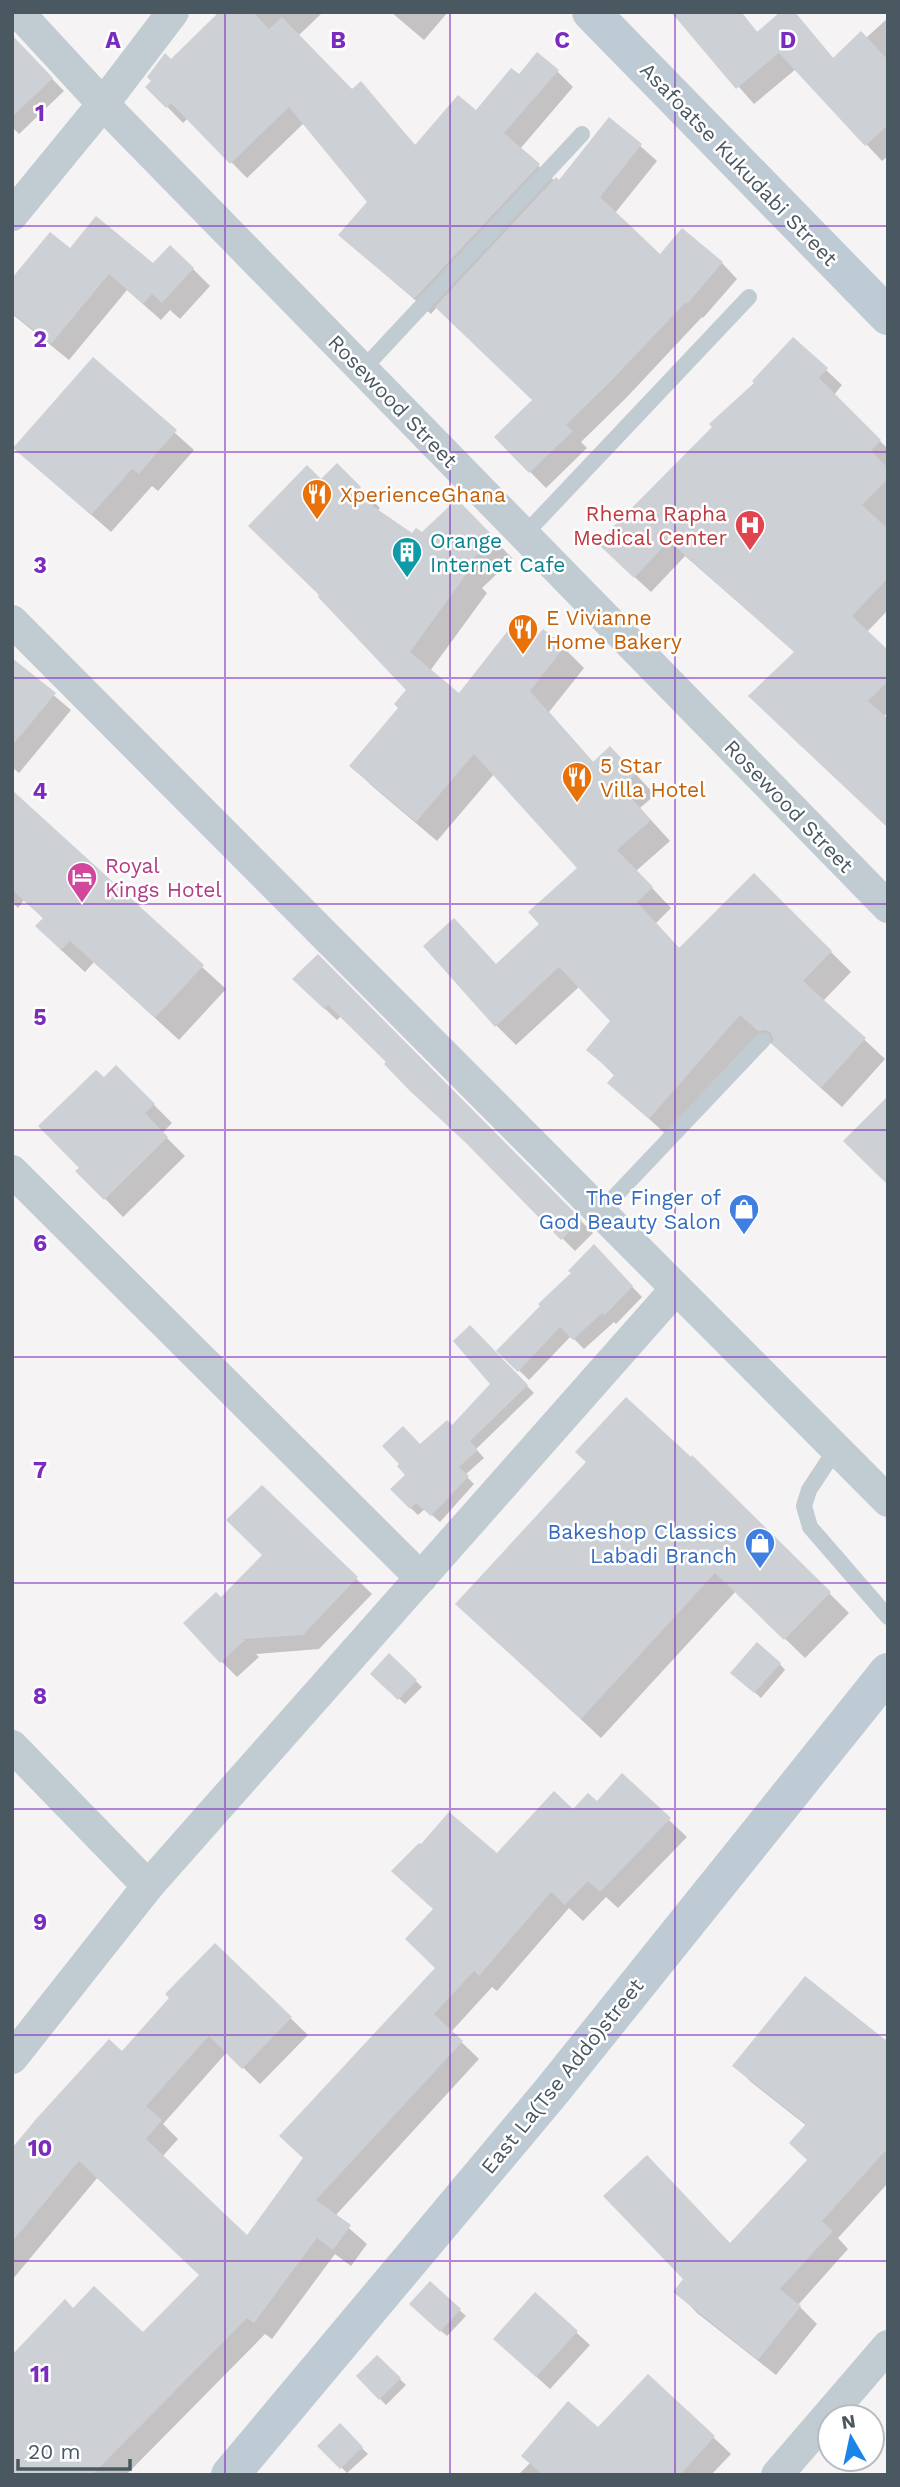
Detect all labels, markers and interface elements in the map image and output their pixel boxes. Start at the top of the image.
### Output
text: A [105,27,121,54]
text: B [330,27,346,54]
text: C [554,27,570,54]
text: D [780,27,796,54]
street label: Asafoatse Kukudabi Street [635,57,843,271]
text: 1 [35,100,45,127]
text: 2 [33,326,47,353]
street label: Rosewood Street [323,329,463,473]
restaurant icon: XperienceGhana [300,477,334,521]
place label: XperienceGhana [340,482,506,507]
place label: Rhema Rapha Medical Center [573,501,727,550]
hospital icon: Rhema Rapha Medical Center [733,508,767,552]
place label: Orange Internet Cafe [430,528,565,577]
building icon: Orange Internet Cafe [390,535,424,579]
text: 3 [33,552,47,579]
place label: E Vivianne Home Bakery [546,605,682,654]
restaurant icon: E Vivianne Home Bakery [506,612,540,656]
street label: Rosewood Street [719,734,859,878]
place label: 5 Star Villa Hotel [600,753,706,802]
restaurant icon: 5 Star Villa Hotel [560,760,594,804]
text: 4 [33,778,48,805]
place label: Royal Kings Hotel [105,853,222,902]
hotel icon: Royal Kings Hotel [65,860,99,904]
text: 5 [33,1004,47,1031]
place label: The Finger of God Beauty Salon [539,1185,721,1234]
shop icon: The Finger of God Beauty Salon [727,1192,761,1236]
text: 6 [33,1230,47,1257]
text: 7 [33,1457,47,1484]
place label: Bakeshop Classics Labadi Branch [547,1519,737,1568]
shop icon: Bakeshop Classics Labadi Branch [743,1526,777,1570]
text: 8 [33,1683,47,1710]
text: 9 [33,1909,47,1936]
street label: East La(Tse Addo)street [476,1973,649,2179]
text: 10 [28,2135,52,2162]
text: 11 [30,2361,50,2388]
north arrow [816,2403,886,2473]
text: N [840,2409,857,2434]
scale bar [18,2428,130,2472]
text: 20 m [28,2439,80,2464]

